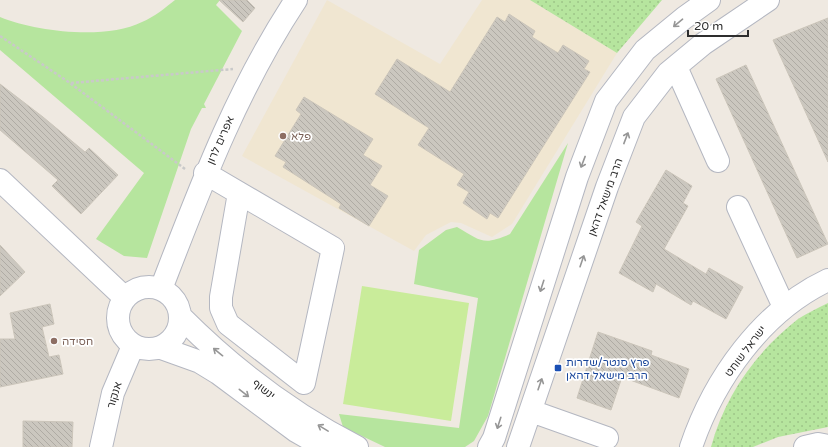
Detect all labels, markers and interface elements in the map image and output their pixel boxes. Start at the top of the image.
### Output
scale bar [688,12,748,38]
one-way arrow [672,18,683,27]
text: 20 m [694,19,723,33]
street label: אפרים לרון [204,114,237,166]
place label: פלא [291,130,311,143]
marker: פלא [278,131,288,141]
one-way arrow [623,133,631,145]
one-way arrow [578,155,586,167]
street label: הרב מישאל דהאן [585,157,626,238]
one-way arrow [579,254,586,267]
one-way arrow [538,279,545,292]
street label: ישראל שוחט [722,323,769,379]
place label: חסידה [62,335,93,348]
marker: חסידה [49,336,59,346]
one-way arrow [213,348,224,357]
place label: פרץ סנטר/שדרות הרב מישאל דהאן [566,356,650,382]
marker: פרץ סנטר/שדרות הרב מישאל דהאן [553,363,563,373]
street label: ינשוף [250,377,278,402]
one-way arrow [537,377,544,390]
street label: אנקור [104,380,125,410]
one-way arrow [238,389,249,398]
one-way arrow [495,416,502,429]
one-way arrow [317,424,329,432]

